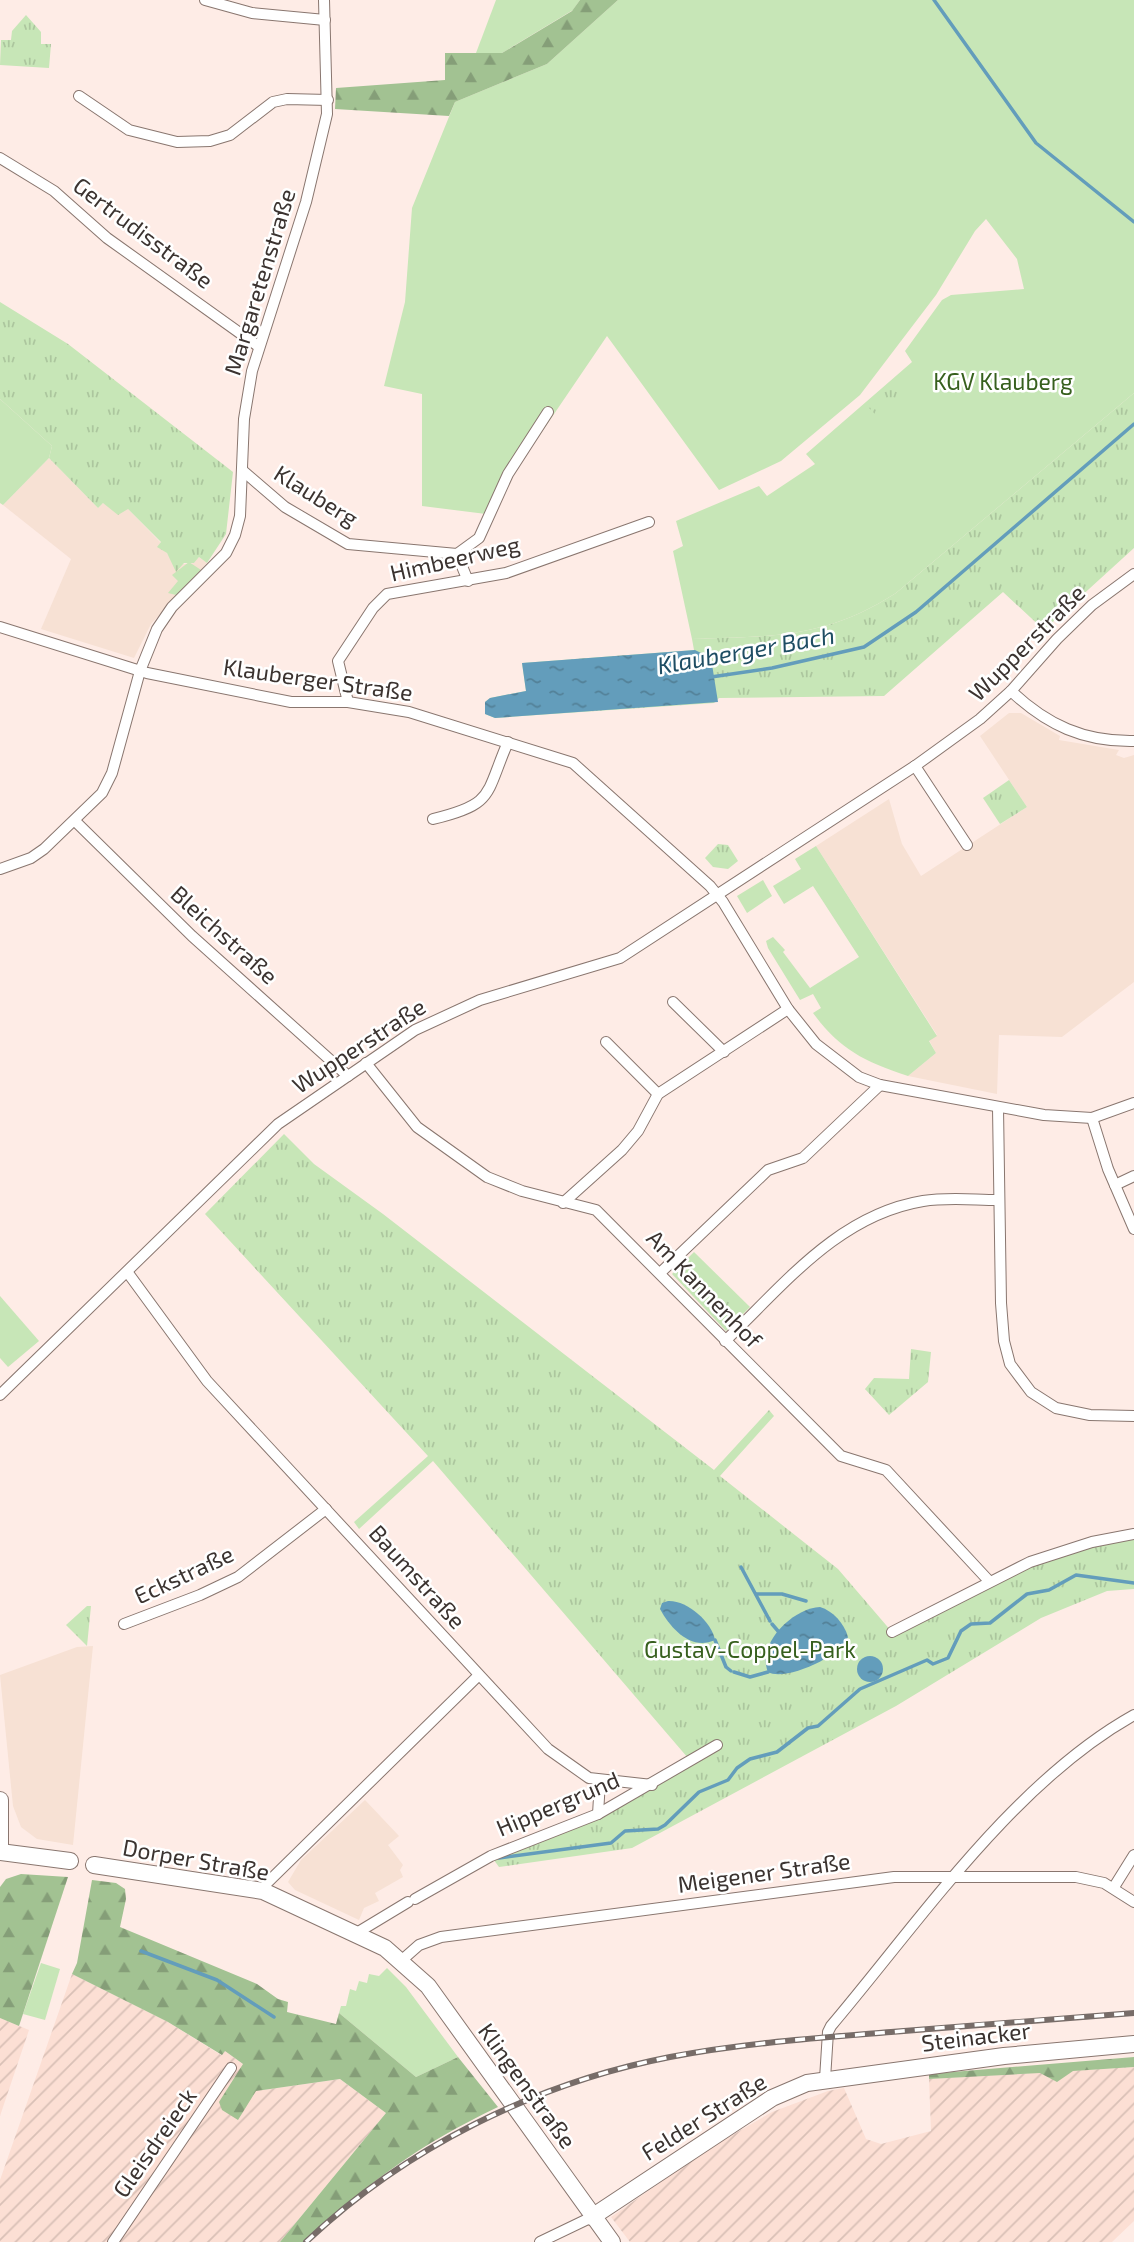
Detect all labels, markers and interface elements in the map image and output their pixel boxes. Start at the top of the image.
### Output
street label: Gertrudisstraße [68,171,219,294]
street label: Margaretenstraße [217,185,301,378]
park label: KGV Klauberg [933,367,1073,395]
street label: Klauberg [269,458,364,532]
street label: Himbeerweg [387,529,523,587]
street label: Wupperstraße [962,578,1090,706]
water label: Klauberger Bach [655,620,837,679]
street label: Klauberger Straße [222,652,415,706]
street label: Bleichstraße [166,879,284,989]
street label: Wupperstraße [287,992,430,1099]
street label: Am Kannenhof [641,1223,769,1354]
street label: Baumstraße [364,1519,472,1634]
street label: Eckstraße [130,1539,238,1609]
park label: Gustav-Coppel-Park [644,1635,856,1663]
street label: Hippergrund [492,1765,623,1842]
street label: Dorper Straße [121,1832,272,1886]
street label: Meigener Straße [676,1846,852,1898]
street label: Steinacker [920,2015,1032,2057]
street label: Klingenstraße [473,2017,583,2154]
street label: Felder Straße [636,2067,771,2166]
street label: Gleisdreieck [106,2082,202,2202]

